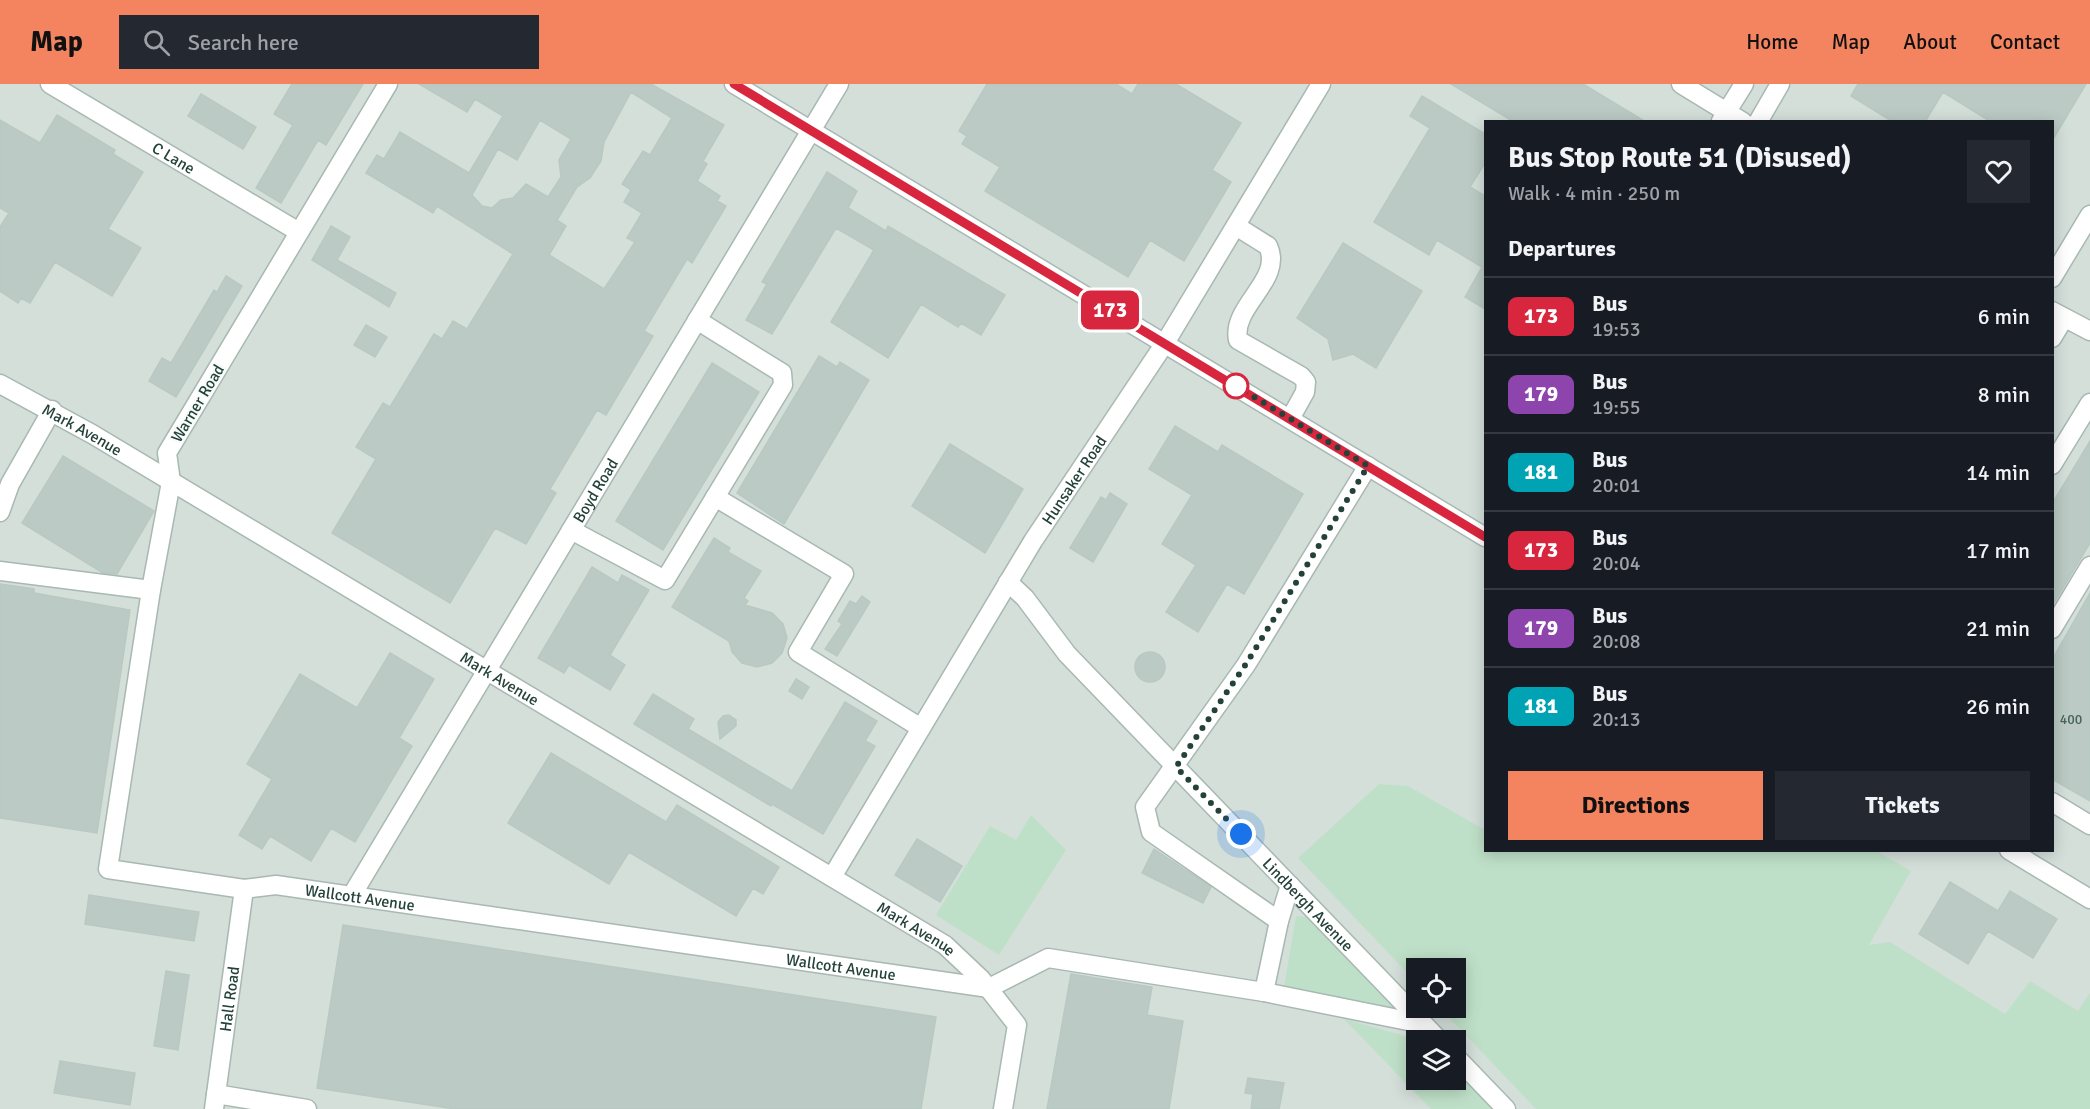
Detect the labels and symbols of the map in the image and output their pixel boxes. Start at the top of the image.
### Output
street label: C Lane [148,138,198,179]
line badge: 173 [1076,290,1144,330]
street label: Warner Road [167,361,229,446]
unlabelled marker [1223,373,1249,399]
street label: Mark Avenue [38,400,125,461]
street label: Hunsaker Road [1038,432,1111,529]
street label: Boyd Road [569,455,623,527]
street label: Mark Avenue [456,648,542,710]
house number: 400 [2060,711,2082,728]
your location [1226,819,1256,849]
street label: Lindbergh Avenue [1258,854,1357,956]
street label: Wallcott Avenue [304,880,416,916]
street label: Mark Avenue [873,898,959,961]
street label: Wallcott Avenue [785,950,897,985]
street label: Hall Road [216,965,244,1033]

